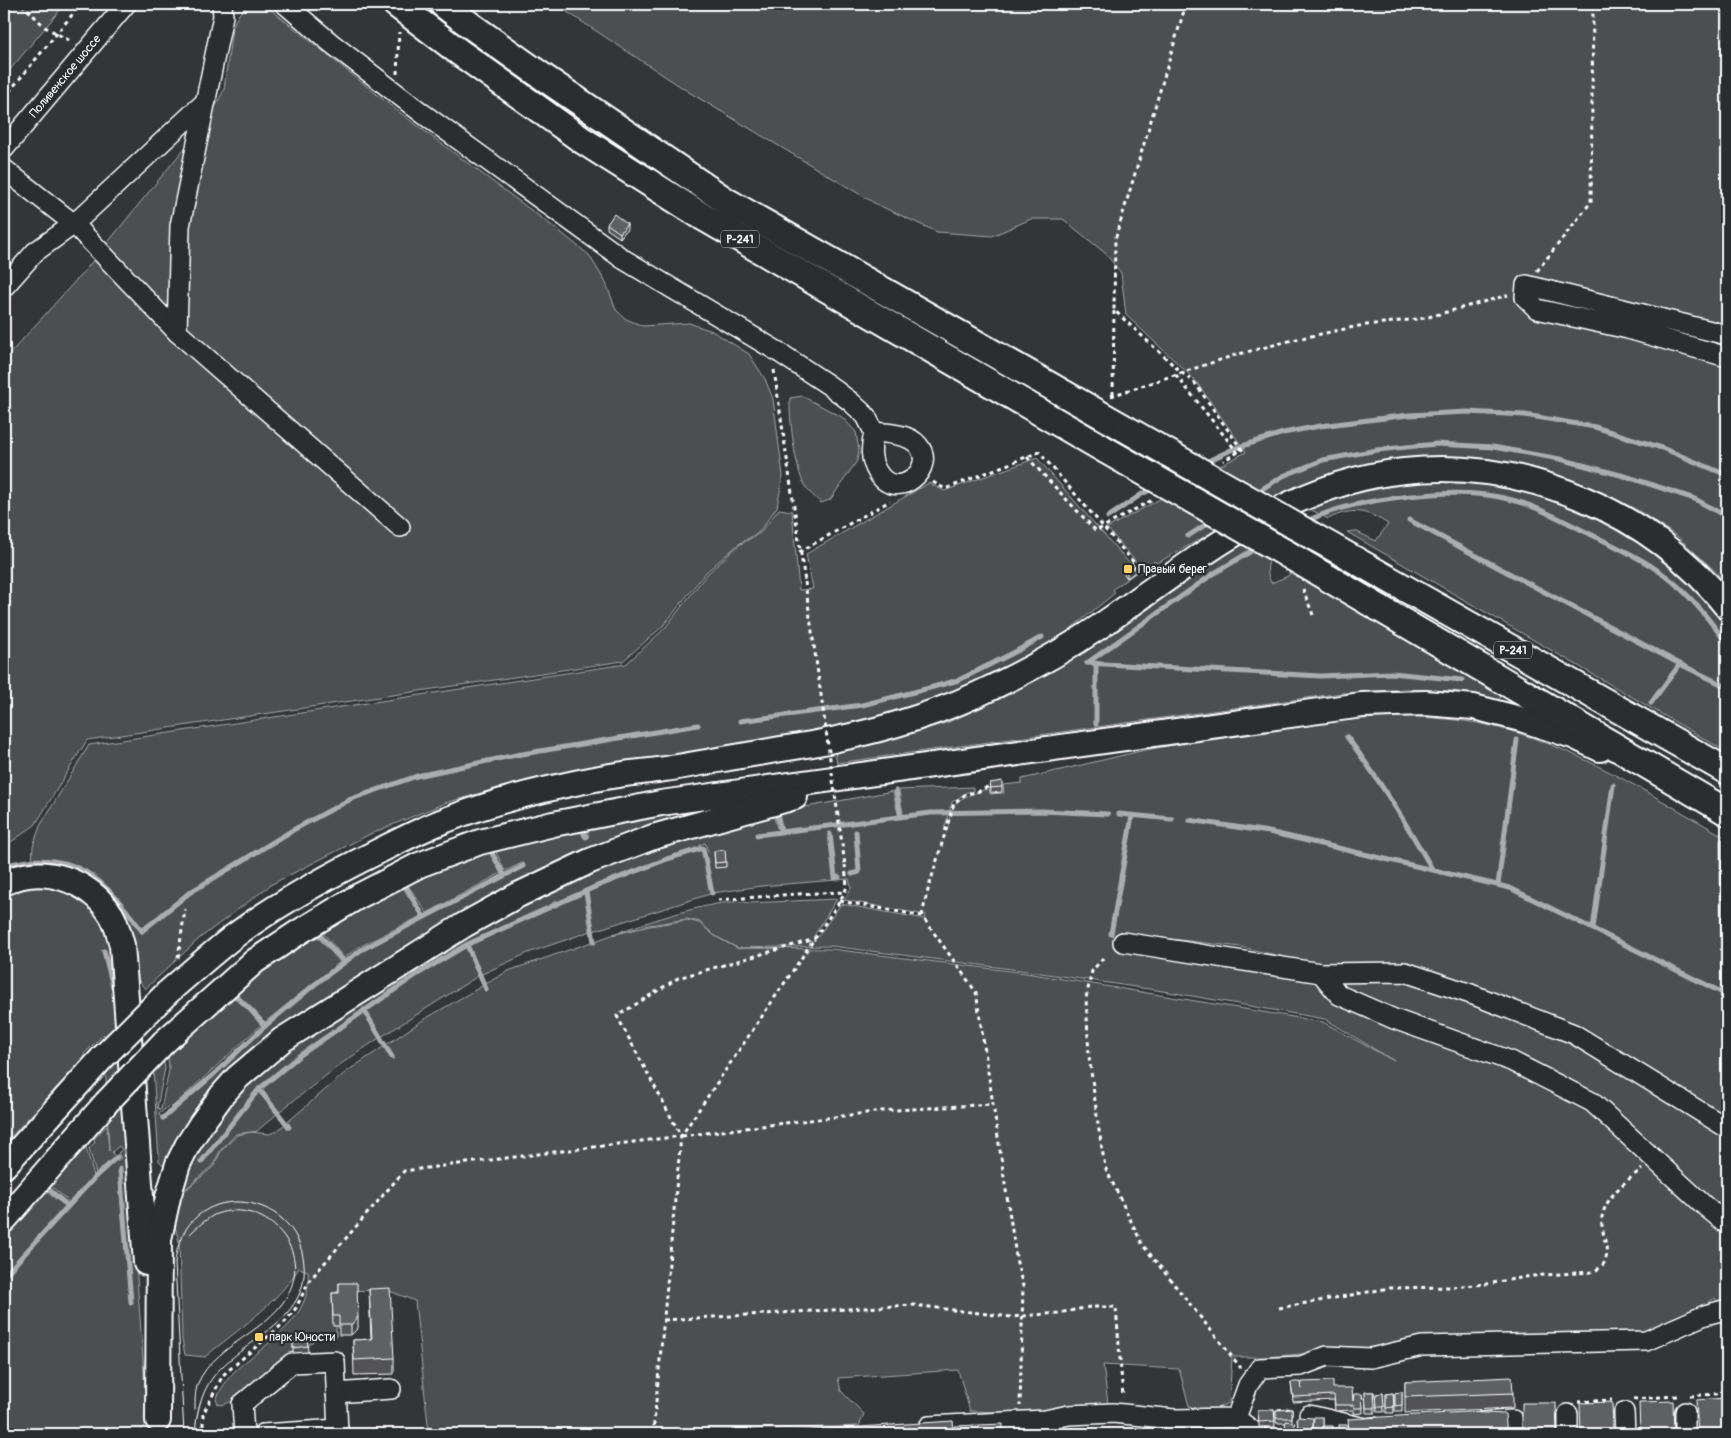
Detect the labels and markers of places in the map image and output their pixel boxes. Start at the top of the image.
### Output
place label: Правый берег [1138,562,1207,577]
marker: Правый берег [1122,563,1134,575]
place label: парк Юности [269,1330,336,1345]
marker: парк Юности [253,1331,265,1343]

